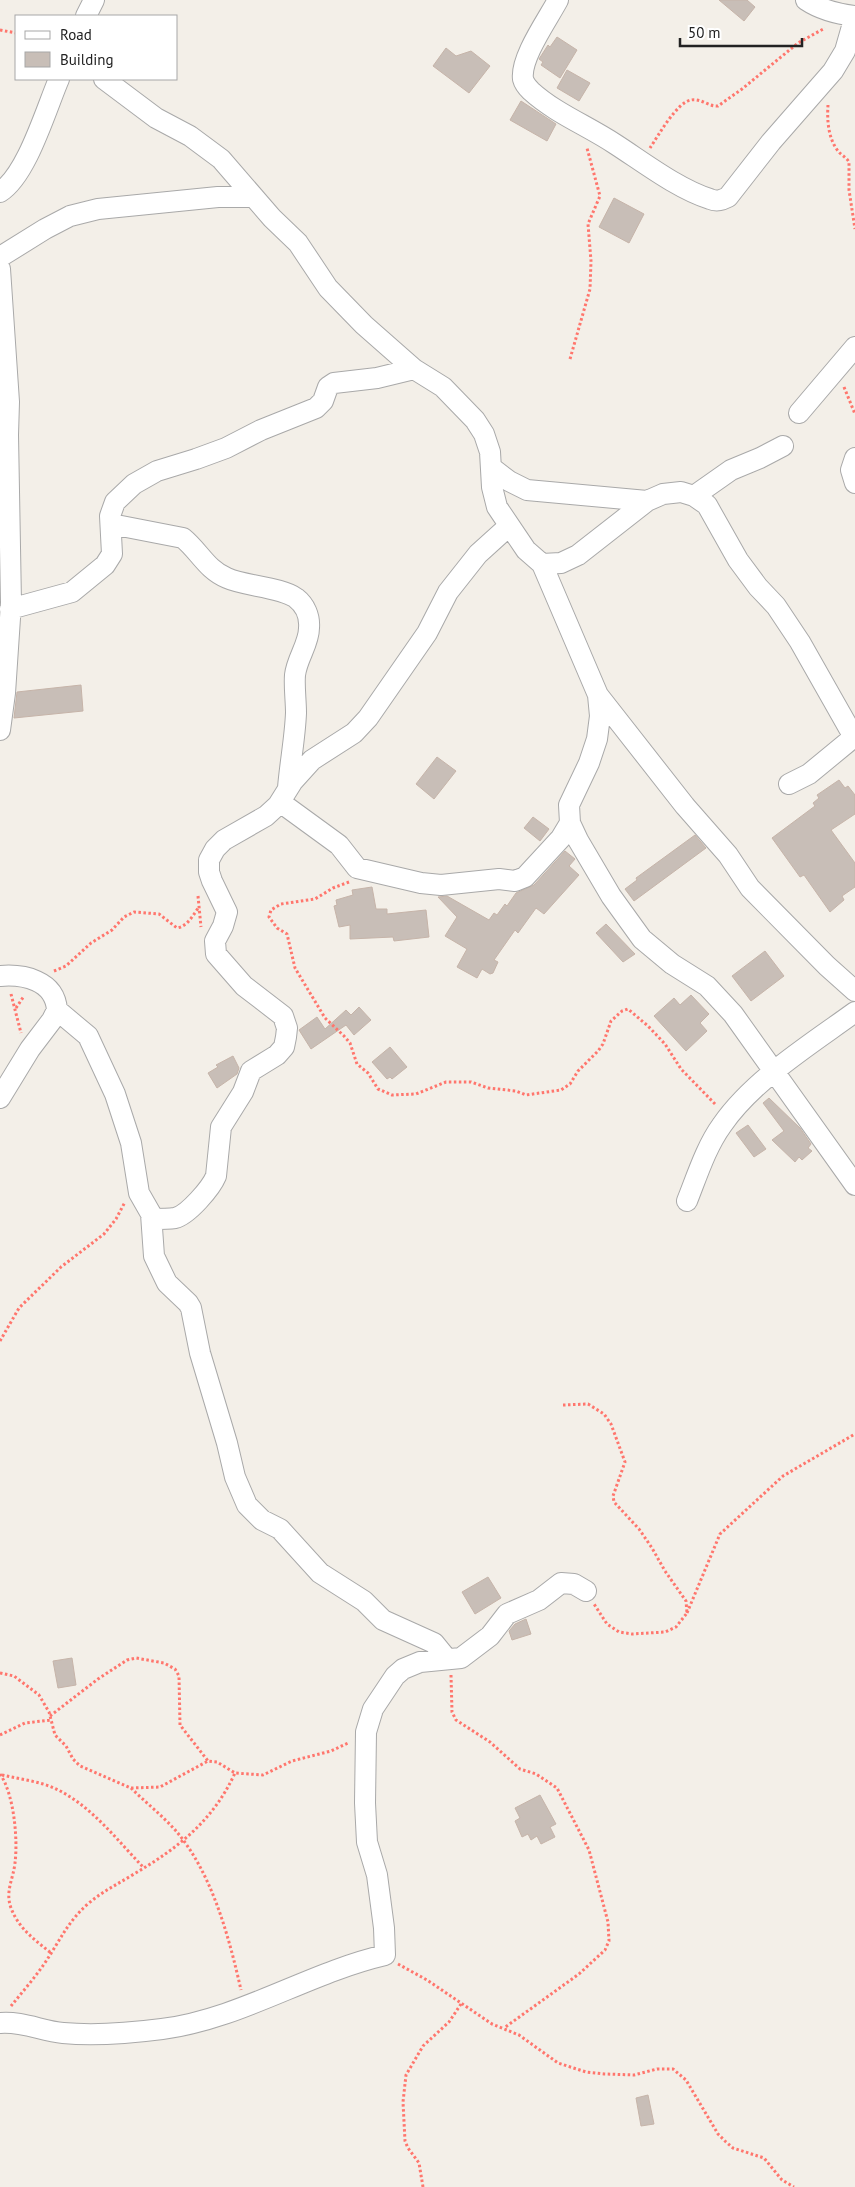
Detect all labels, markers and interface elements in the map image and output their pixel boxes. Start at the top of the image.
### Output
legend [15,15,178,80]
scale bar [680,15,802,47]
text: 50 m [688,23,721,42]
text: Road [60,25,92,44]
text: Building [60,50,114,69]

